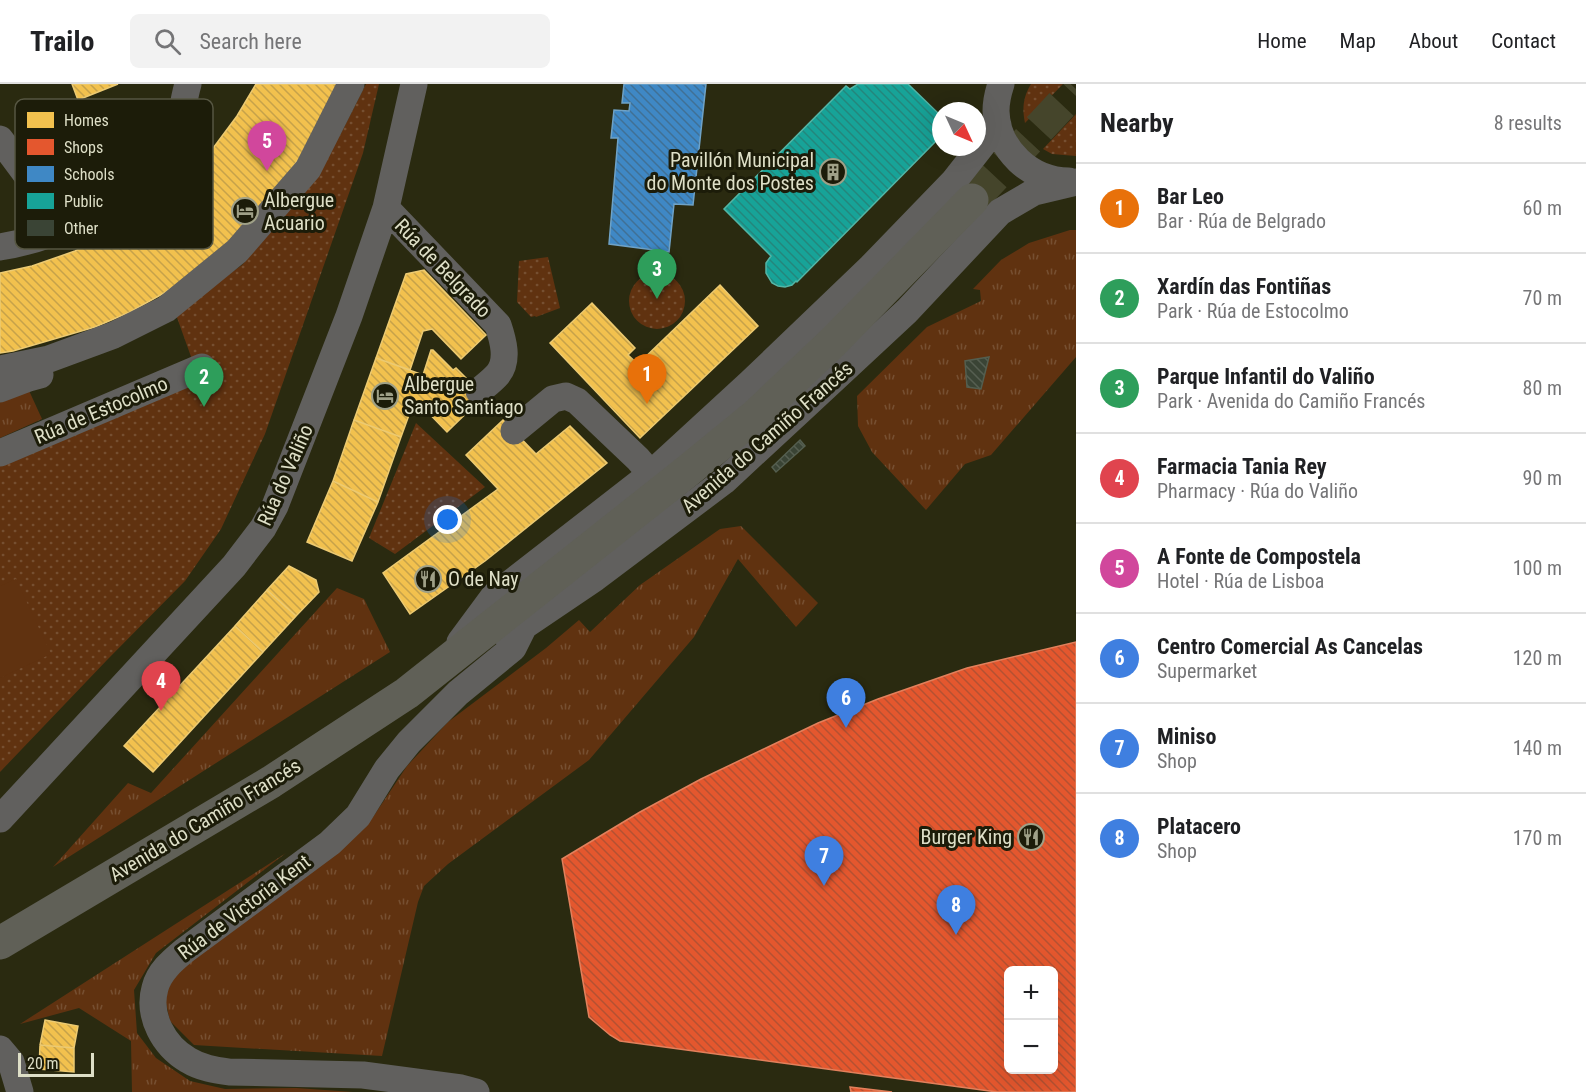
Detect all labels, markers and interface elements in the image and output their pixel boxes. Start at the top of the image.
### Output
search box [130,14,550,68]
text: Trailo [30,25,94,58]
icon: search [151,25,184,58]
text: Search here [199,29,302,54]
text: Home [1257,29,1307,53]
text: Map [1340,29,1376,53]
text: About [1409,29,1458,53]
text: Contact [1491,29,1556,53]
legend [15,99,213,249]
north arrow [932,102,986,156]
text: Nearby [1100,108,1174,138]
text: Homes [64,111,109,130]
text: 8 results [1494,111,1562,135]
pin: 5 [248,122,286,171]
text: Shops [64,138,103,157]
place label: Pavillón Municipal do Monte dos Postes [647,148,814,195]
building icon: Pavillón Municipal do Monte dos Postes [818,157,848,187]
text: Schools [64,165,114,184]
text: Bar Leo [1157,184,1224,209]
place label: Albergue Acuario [264,188,334,235]
text: Public [64,192,103,211]
hotel icon: Albergue Acuario [230,196,260,226]
text: 1 [1114,196,1125,220]
text: 60 m [1523,196,1562,220]
text: Bar · Rúa de Belgrado [1157,209,1326,233]
street label: Rúa de Belgrado [390,214,496,322]
text: Other [64,219,99,238]
pin: 3 [638,250,676,299]
text: Xardín das Fontiñas [1157,274,1331,299]
text: 2 [1114,286,1125,310]
text: 70 m [1523,286,1562,310]
text: Park · Rúa de Estocolmo [1157,299,1349,323]
pin: 1 [628,354,666,404]
street label: Avenida do Camiño Francés [677,356,857,518]
pin: 2 [184,358,224,407]
text: Parque Infantil do Valiño [1157,364,1375,389]
street label: Rúa de Estocolmo [31,371,171,449]
place label: Albergue Santo Santiago [404,372,524,419]
text: 3 [1114,376,1125,400]
text: 80 m [1523,376,1562,400]
hotel icon: Albergue Santo Santiago [370,381,400,411]
text: Park · Avenida do Camiño Francés [1157,389,1425,413]
street label: Rúa do Valiño [252,421,318,529]
text: Farmacia Tania Rey [1157,454,1327,479]
text: 4 [1114,466,1125,490]
text: 90 m [1523,466,1562,490]
text: Pharmacy · Rúa do Valiño [1157,479,1358,503]
your location [433,505,462,534]
text: A Fonte de Compostela [1157,544,1361,569]
text: 5 [1114,556,1125,580]
text: 100 m [1513,556,1562,580]
restaurant icon: O de Nay [413,564,443,594]
place label: O de Nay [448,567,519,591]
text: Hotel · Rúa de Lisboa [1157,569,1324,593]
text: Centro Comercial As Cancelas [1157,634,1423,659]
text: 6 [1114,646,1125,670]
text: 120 m [1513,646,1562,670]
text: Supermarket [1157,659,1257,683]
pin: 4 [142,662,180,711]
pin: 6 [826,678,866,728]
text: Miniso [1157,724,1217,749]
text: 7 [1114,736,1125,760]
text: 140 m [1513,736,1562,760]
text: Shop [1157,749,1197,773]
street label: Avenida do Camiño Francés [105,753,305,887]
text: Platacero [1157,814,1241,839]
restaurant icon: Burger King [1016,822,1046,852]
place label: Burger King [921,825,1012,849]
text: 8 [1114,826,1125,850]
text: 170 m [1513,826,1562,850]
pin: 7 [804,836,844,886]
text: Shop [1157,839,1197,863]
street label: Rúa de Victoria Kent [173,849,315,965]
pin: 8 [936,886,976,935]
map controls [1004,966,1058,1074]
button: + [1004,966,1058,1020]
button: − [1004,1020,1058,1074]
scale bar [18,1050,94,1078]
text: 20 m [27,1054,59,1073]

